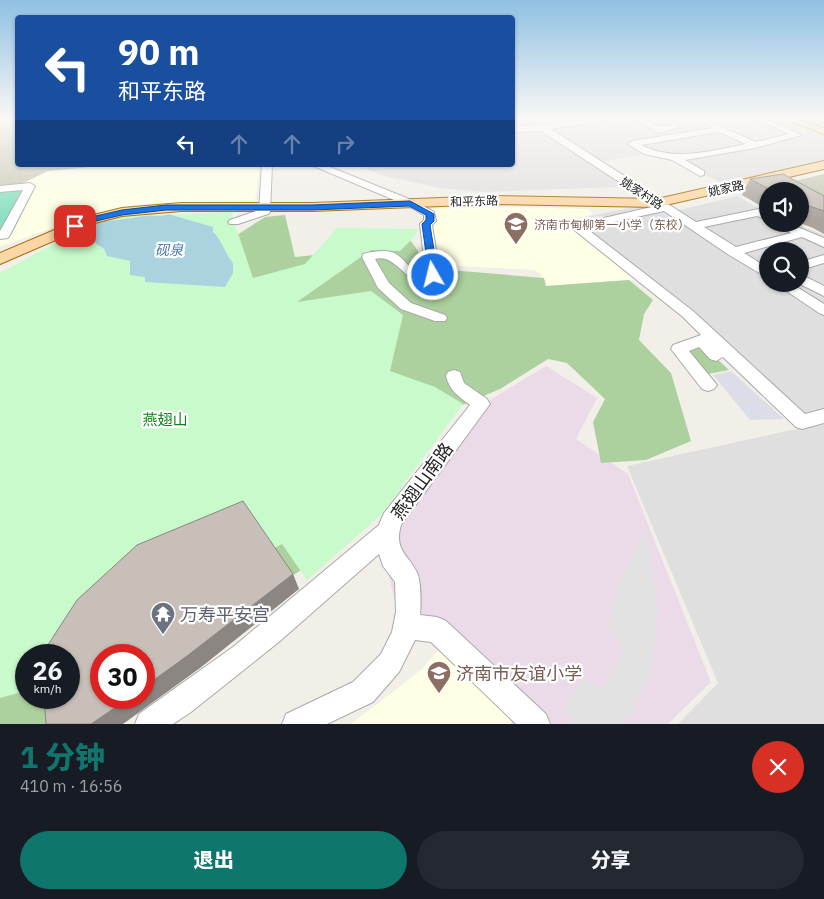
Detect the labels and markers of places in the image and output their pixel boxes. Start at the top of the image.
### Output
pin [54,205,96,247]
school or university icon: 济南市甸柳第一小学（东校） [503,211,529,245]
place label: 济南市甸柳第一小学（东校） [534,217,690,232]
temple icon: 万寿平安宫 [150,601,176,635]
place label: 万寿平安宫 [180,603,270,626]
school or university icon: 济南市友谊小学 [426,660,452,694]
place label: 济南市友谊小学 [456,662,582,685]

